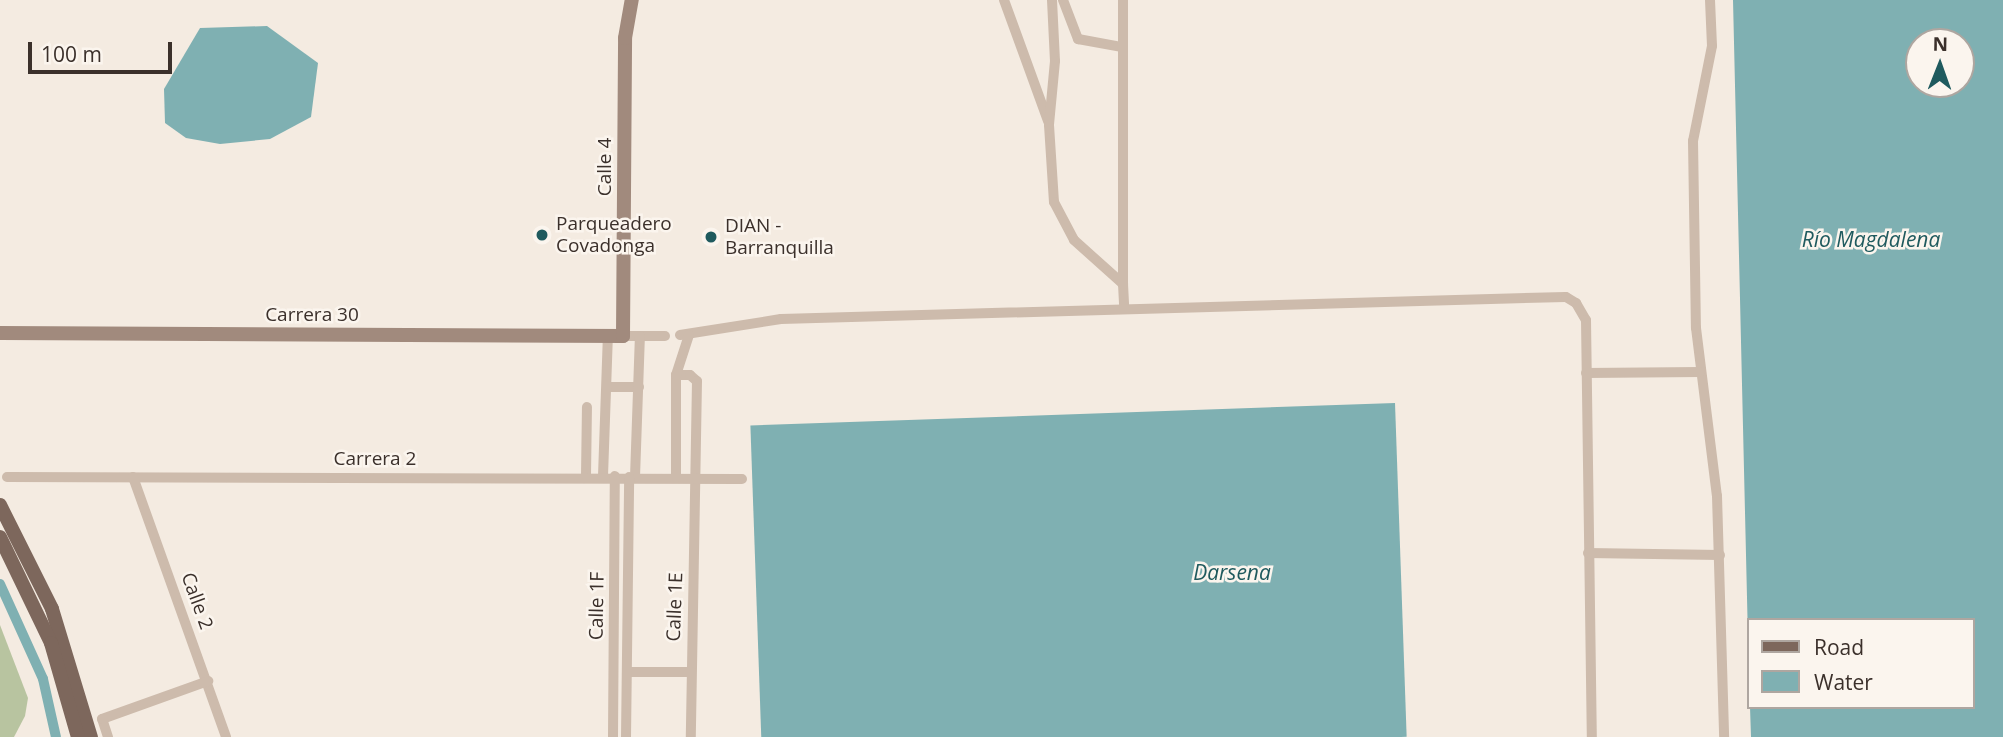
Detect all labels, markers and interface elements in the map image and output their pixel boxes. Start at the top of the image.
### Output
scale bar [32,28,175,72]
north arrow [1905,28,1975,98]
text: N [1932,31,1948,57]
text: 100 m [41,40,102,68]
street label: Calle 4 [594,138,616,196]
place label: Parqueadero Covadonga [556,213,672,257]
place label: DIAN - Barranquilla [725,215,834,259]
water label: Río Magdalena [1802,226,1940,252]
marker: Parqueadero Covadonga [534,227,550,243]
marker: DIAN - Barranquilla [703,229,719,245]
street label: Carrera 30 [265,304,359,326]
street label: Carrera 2 [334,448,416,470]
water label: Darsena [1193,559,1271,585]
street label: Calle 2 [176,570,218,632]
street label: Calle 1F [585,572,609,640]
street label: Calle 1E [662,572,688,642]
legend [1748,618,1975,709]
text: Road [1814,633,1864,661]
text: Water [1814,668,1873,696]

